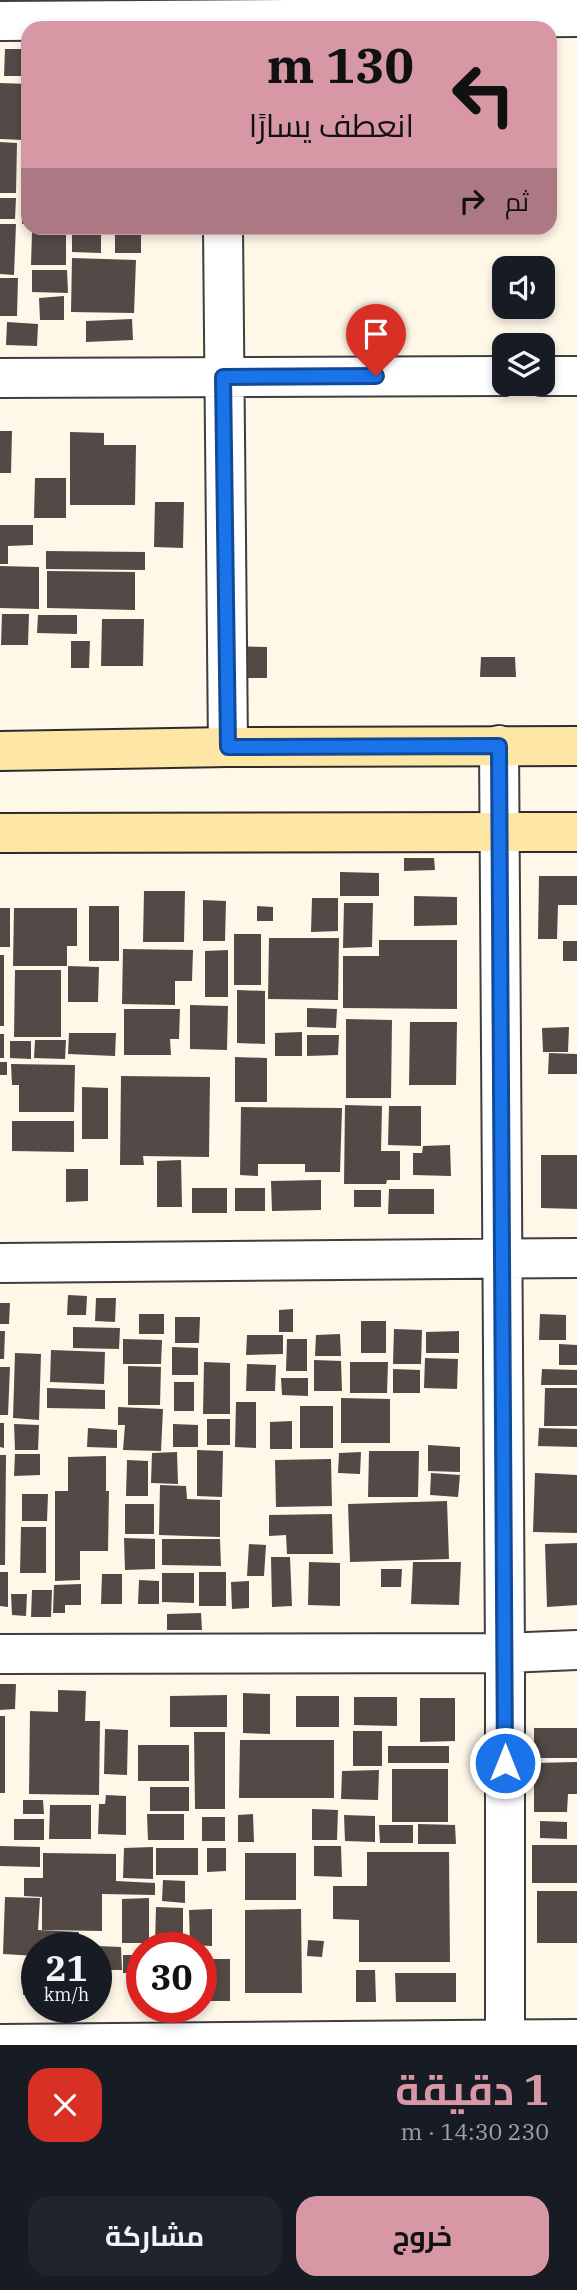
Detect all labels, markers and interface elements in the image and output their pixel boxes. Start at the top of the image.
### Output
text: 130 m [267,33,414,96]
icon: left [438,49,529,140]
text: انعطف يسارًا [249,104,414,146]
icon: right [453,182,491,220]
text: ثم [505,184,529,218]
map controls [492,256,555,396]
button: sound [492,256,555,319]
pin [346,304,406,376]
icon: arrive [357,315,395,353]
button: layers [492,333,555,396]
position arrow [468,1726,542,1800]
speed limit sign: 30 [126,1932,217,2023]
text: 21 [45,1945,88,1991]
text: km/h [44,1983,89,2006]
text: 1 دقيقة [395,2062,549,2117]
button: close [28,2068,102,2142]
text: 230 m · 14:30 [400,2116,549,2146]
button: مشاركة [28,2196,282,2276]
button: خروج [296,2196,549,2276]

